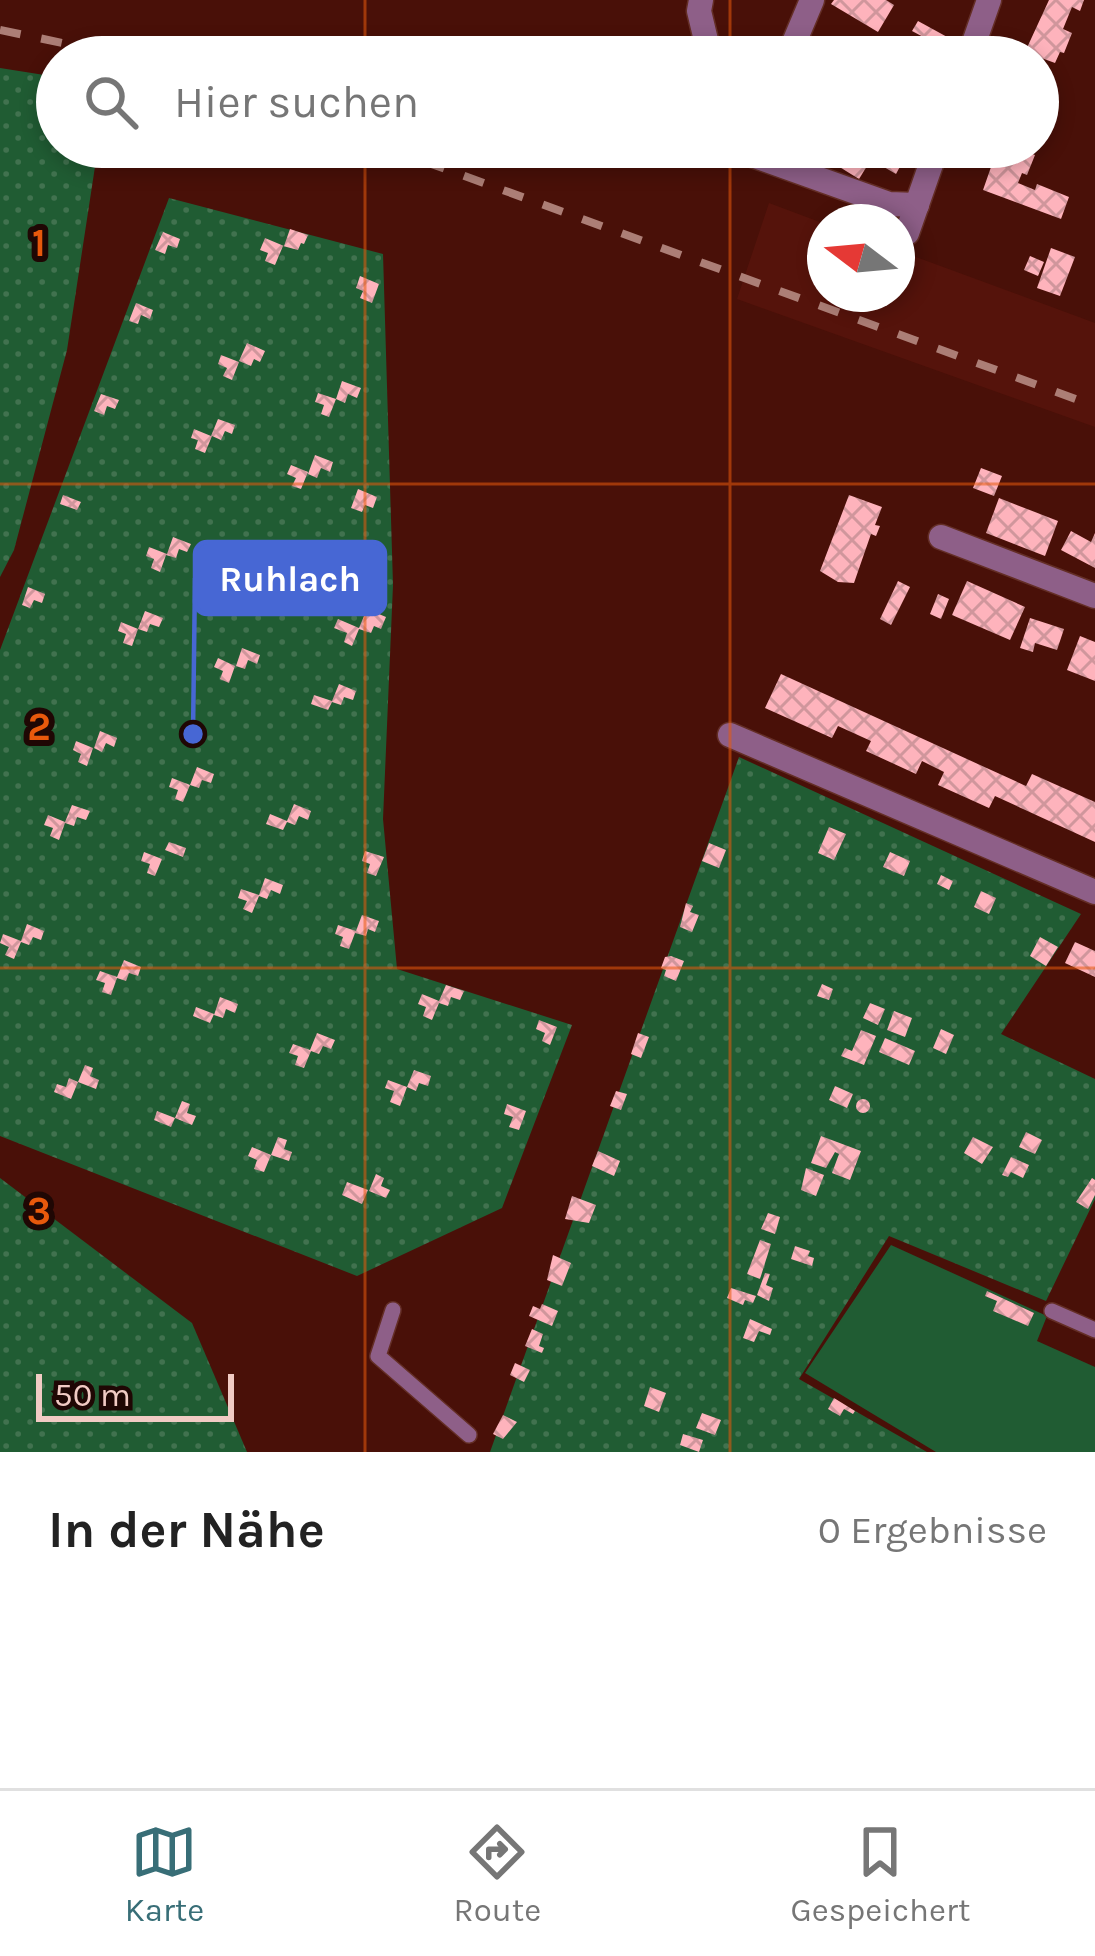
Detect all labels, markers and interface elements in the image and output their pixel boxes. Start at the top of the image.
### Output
search box [36,36,1059,168]
icon: search [78,69,144,135]
text: Hier suchen [174,76,419,128]
north arrow [807,204,915,312]
text: 1 [32,220,46,266]
callout: Ruhlach [195,542,385,614]
text: Ruhlach [219,558,361,600]
text: 2 [27,704,51,750]
text: 3 [27,1188,51,1234]
scale bar [36,1368,234,1421]
text: 50 m [54,1376,131,1414]
text: In der Nähe [48,1500,325,1560]
text: 0 Ergebnisse [818,1507,1047,1553]
tab: Karte [125,1819,204,1929]
tab: Route [454,1819,541,1929]
tab: Gespeichert [790,1819,970,1929]

